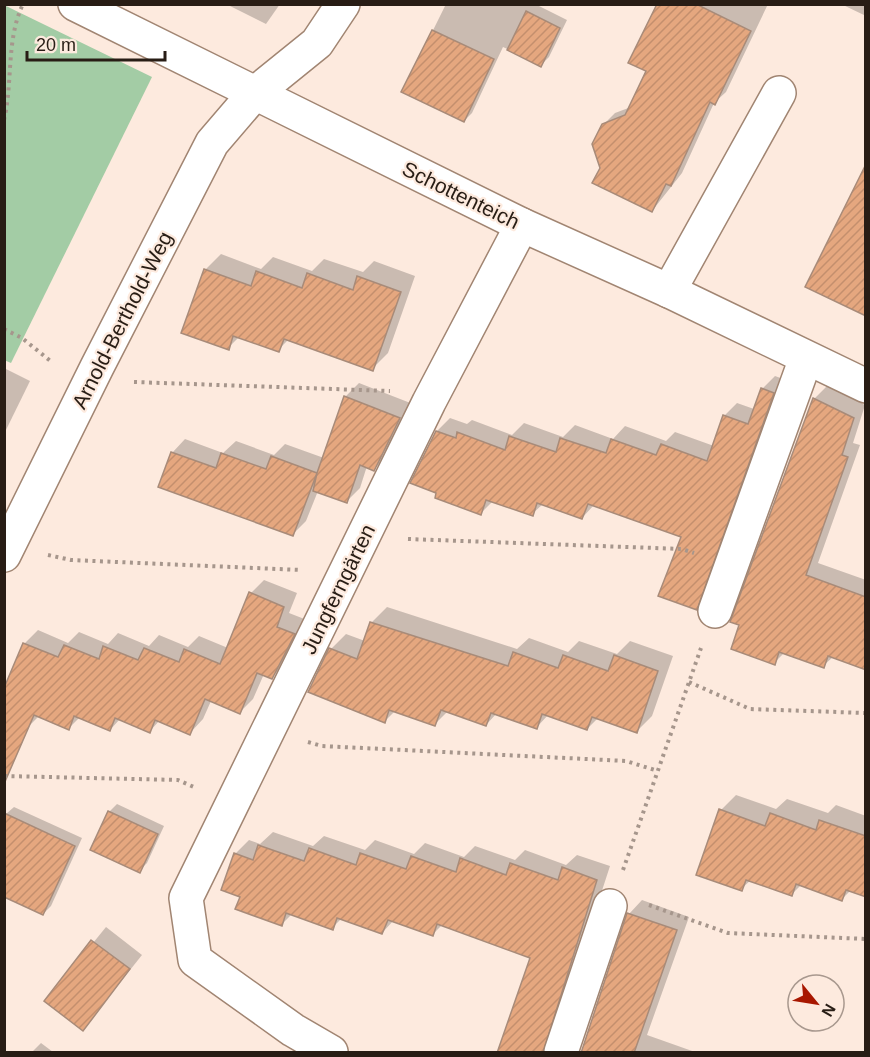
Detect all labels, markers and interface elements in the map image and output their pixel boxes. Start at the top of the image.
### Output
scale bar [27,24,165,62]
text: 20 m [36,35,76,55]
street label: Schottenteich [399,157,523,233]
street label: Arnold-Berthold-Weg [67,228,177,412]
street label: Jungferngärten [297,520,379,658]
north arrow [786,973,846,1033]
text: N [818,1001,839,1020]

